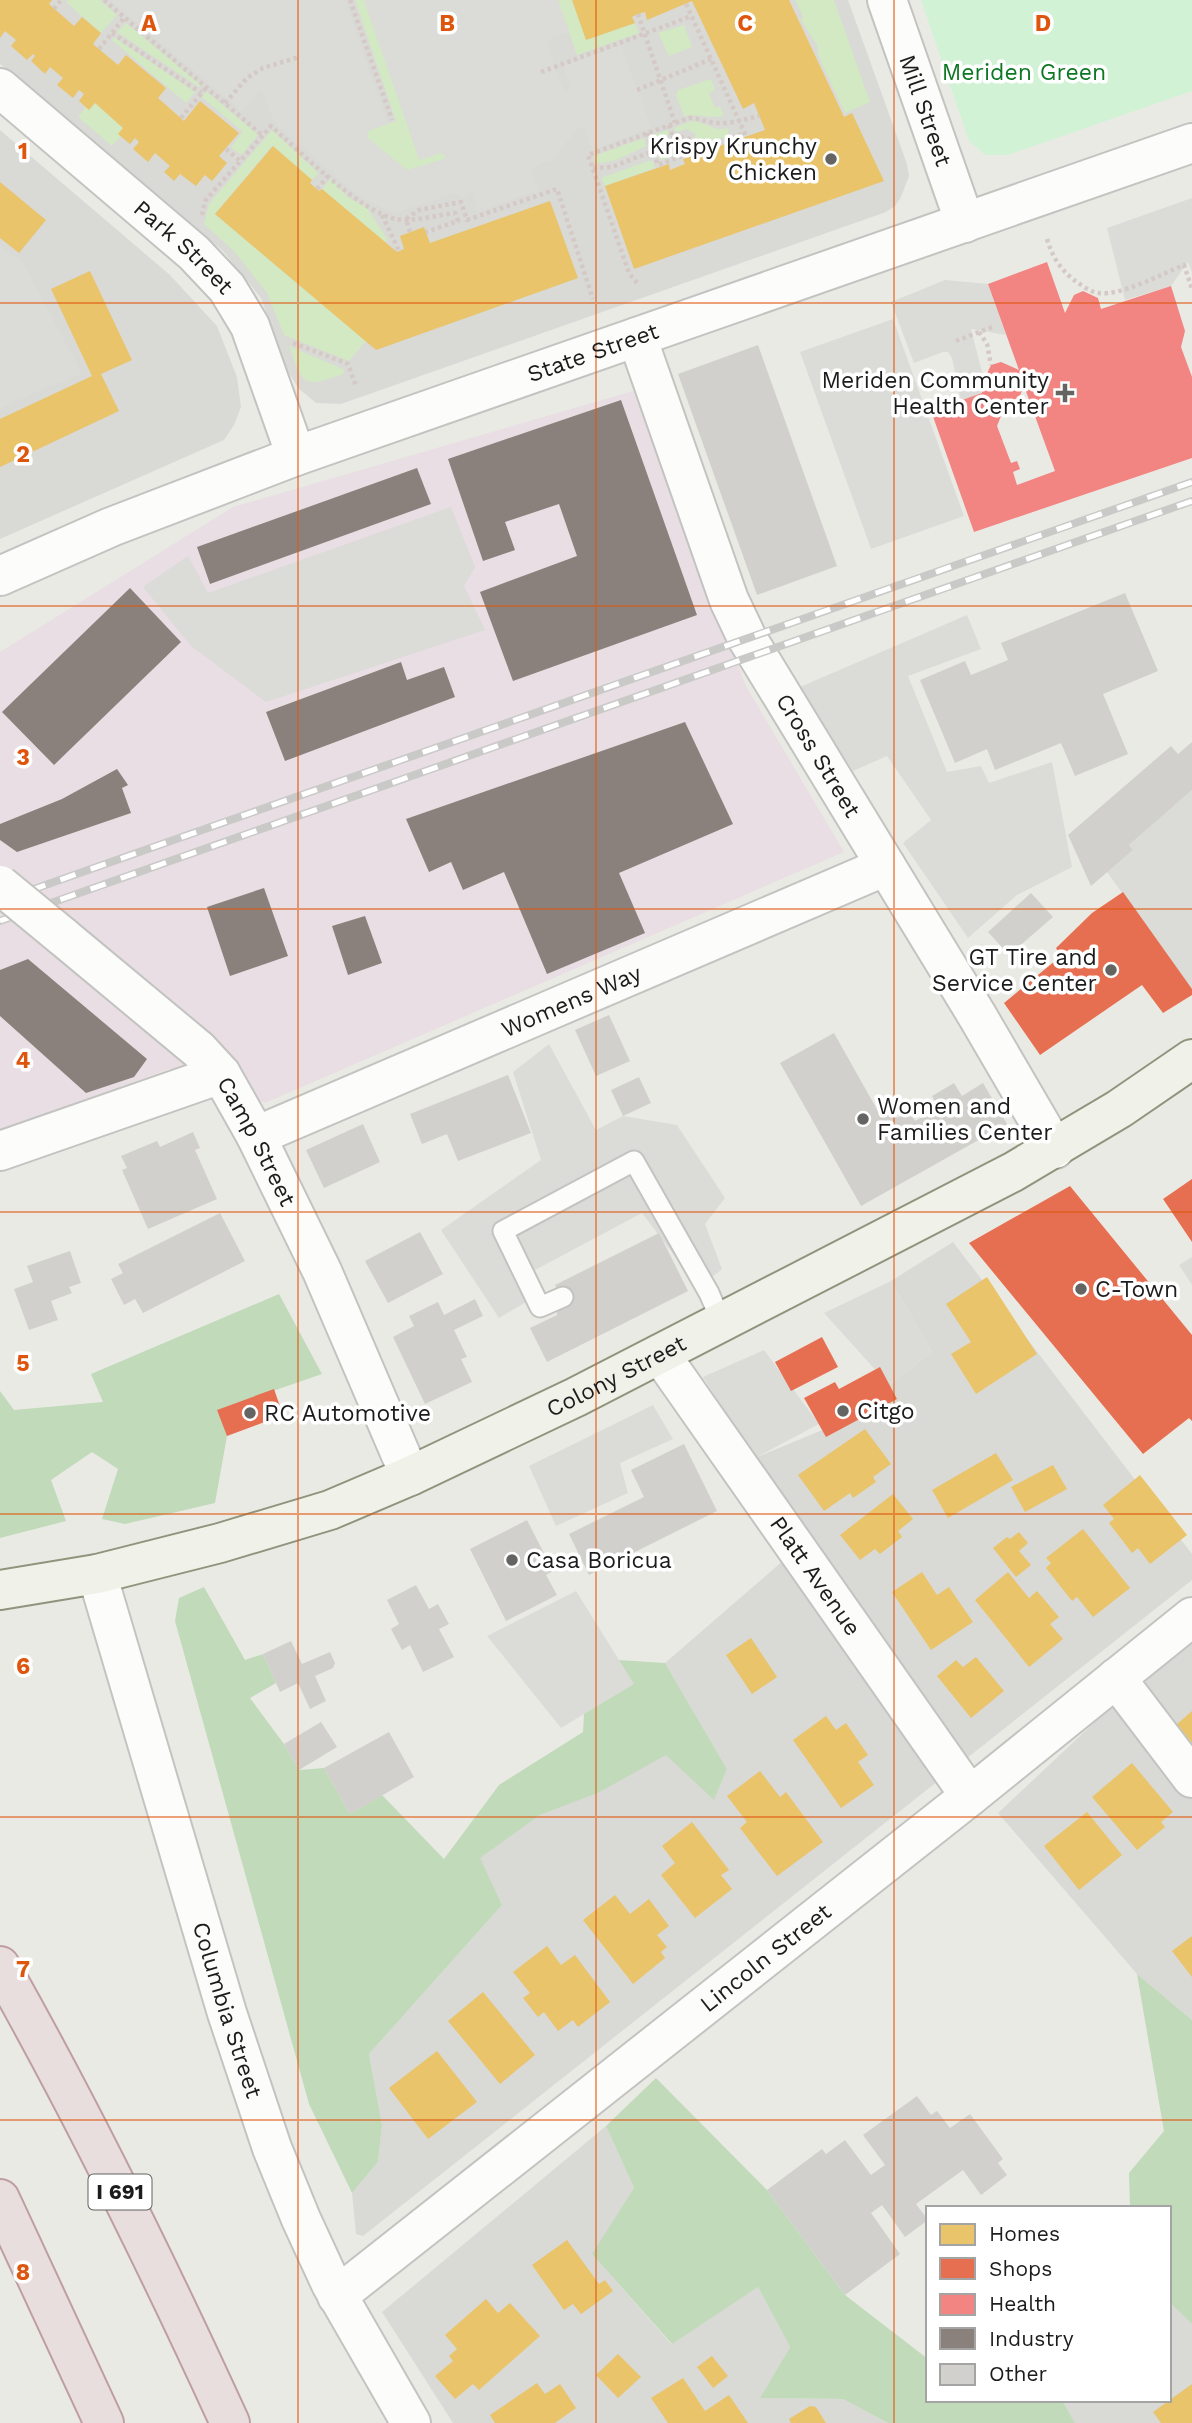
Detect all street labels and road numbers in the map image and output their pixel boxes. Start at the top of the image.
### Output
street label: Mill Street [893,51,957,170]
street label: Park Street [128,195,239,300]
street label: State Street [524,317,663,388]
street label: Cross Street [770,689,866,823]
street label: Womens Way [497,959,646,1043]
street label: Camp Street [211,1072,301,1211]
street label: Colony Street [542,1330,691,1423]
street label: Platt Avenue [764,1511,866,1641]
street label: Lincoln Street [695,1898,837,2018]
street label: Columbia Street [187,1919,267,2102]
road number: I 691 [88,2174,152,2210]

